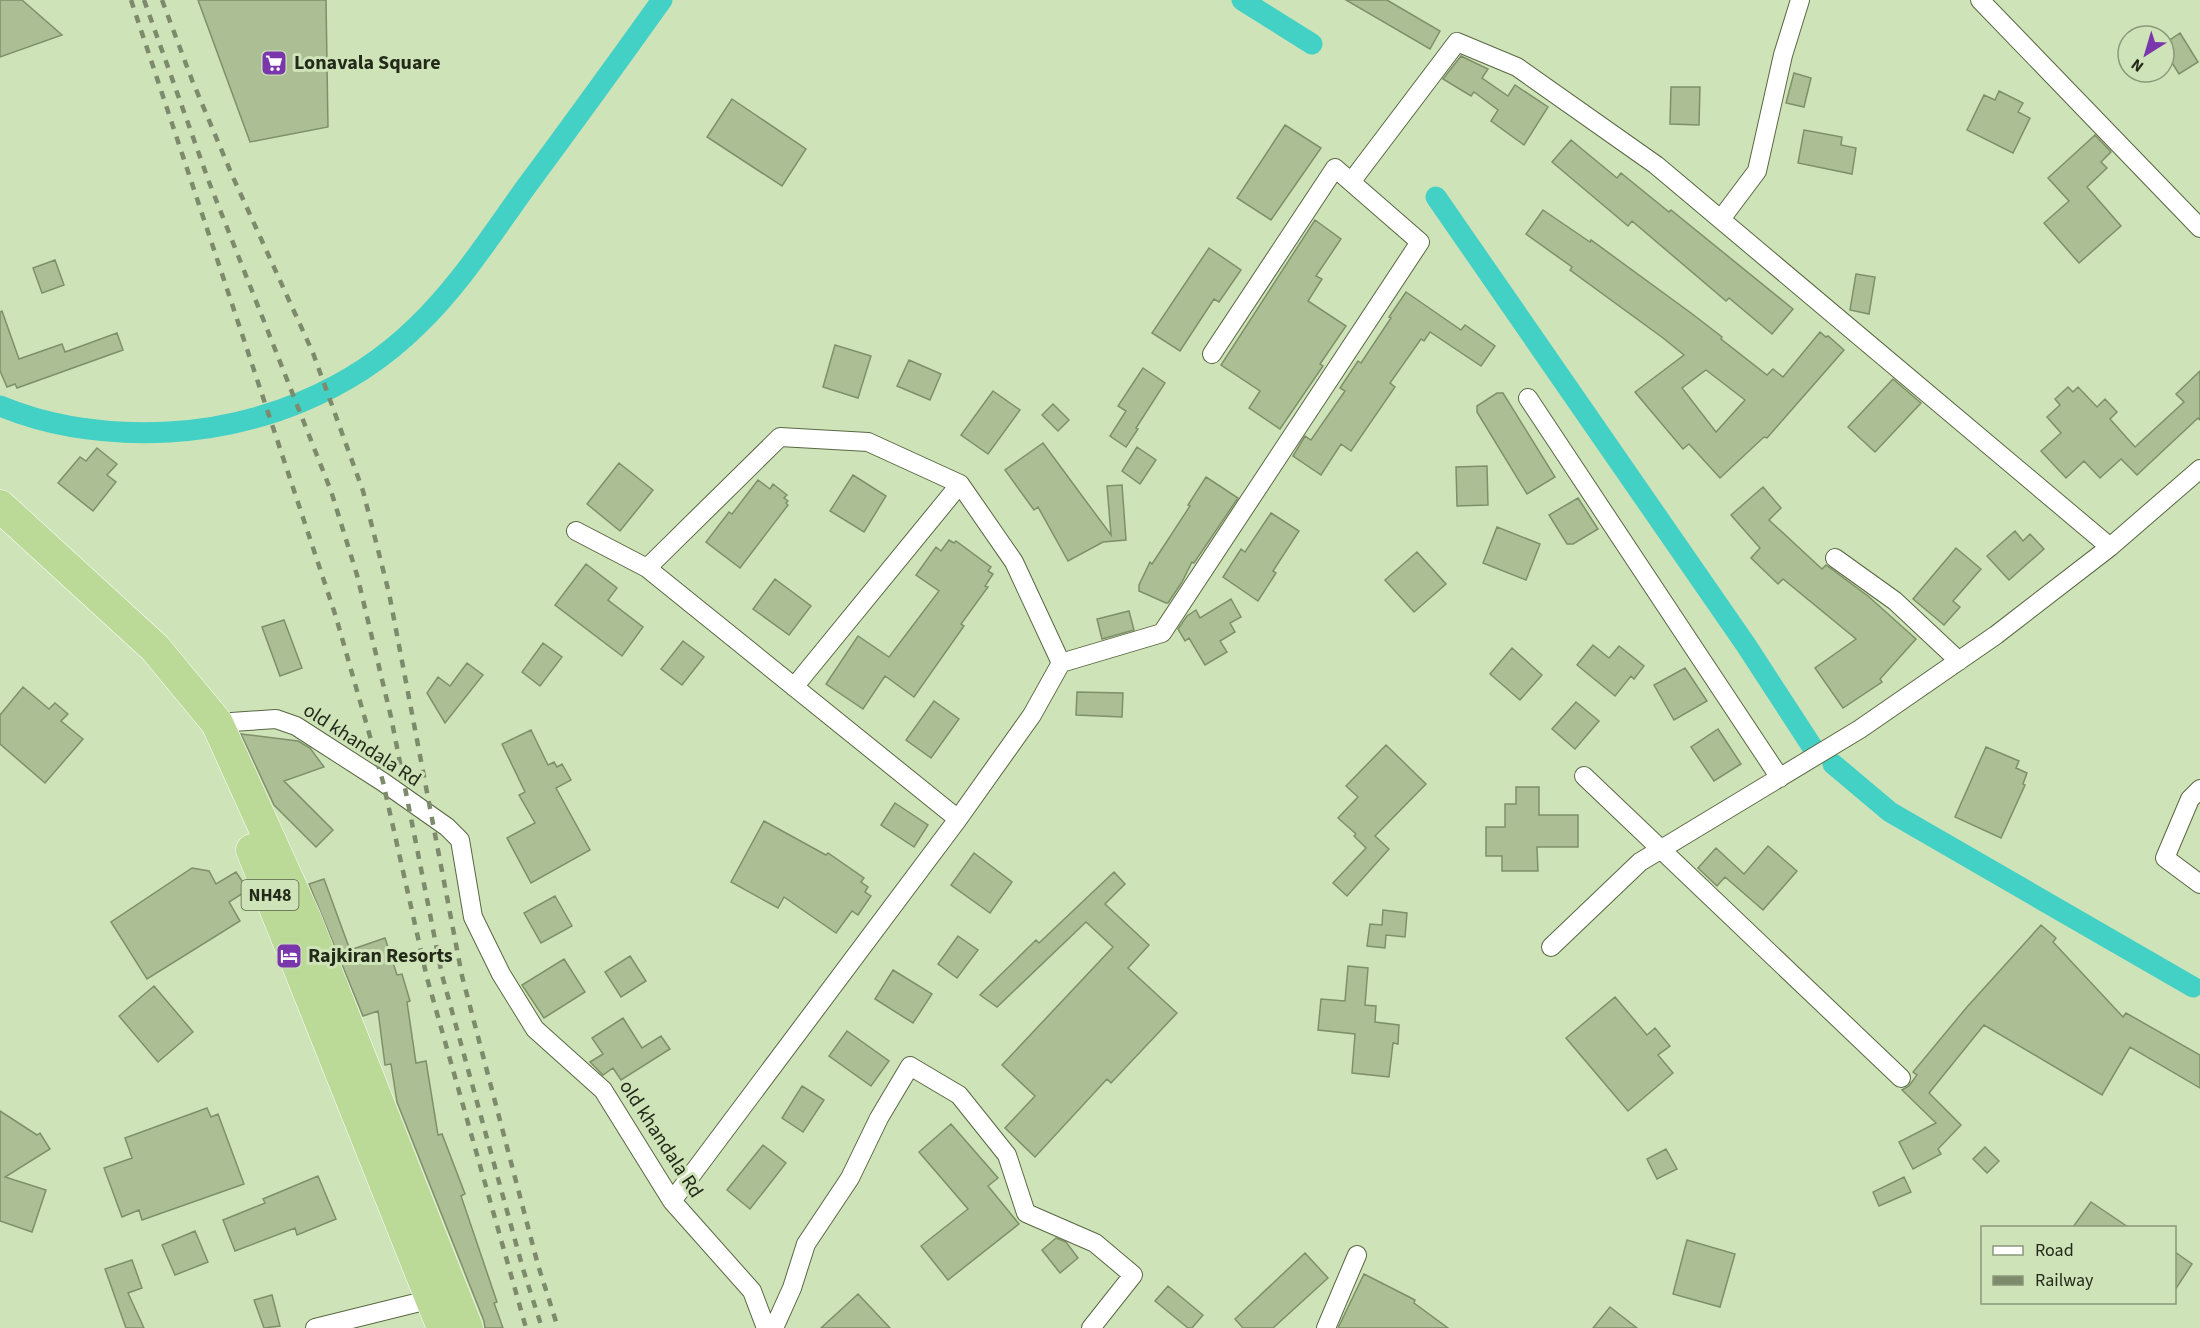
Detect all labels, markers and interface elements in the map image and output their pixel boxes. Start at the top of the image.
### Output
north arrow [2116,24,2176,84]
supermarket icon: Lonavala Square [259,48,289,78]
place label: Lonavala Square [294,49,441,77]
text: N [2127,53,2148,77]
street label: old khandala Rd [298,696,426,794]
road number: NH48 [242,880,298,910]
hotel icon: Rajkiran Resorts [274,941,304,971]
place label: Rajkiran Resorts [308,942,453,970]
street label: old khandala Rd [612,1075,710,1203]
legend [1981,1226,2176,1304]
text: Road [2035,1238,2074,1263]
text: Railway [2035,1268,2094,1293]

